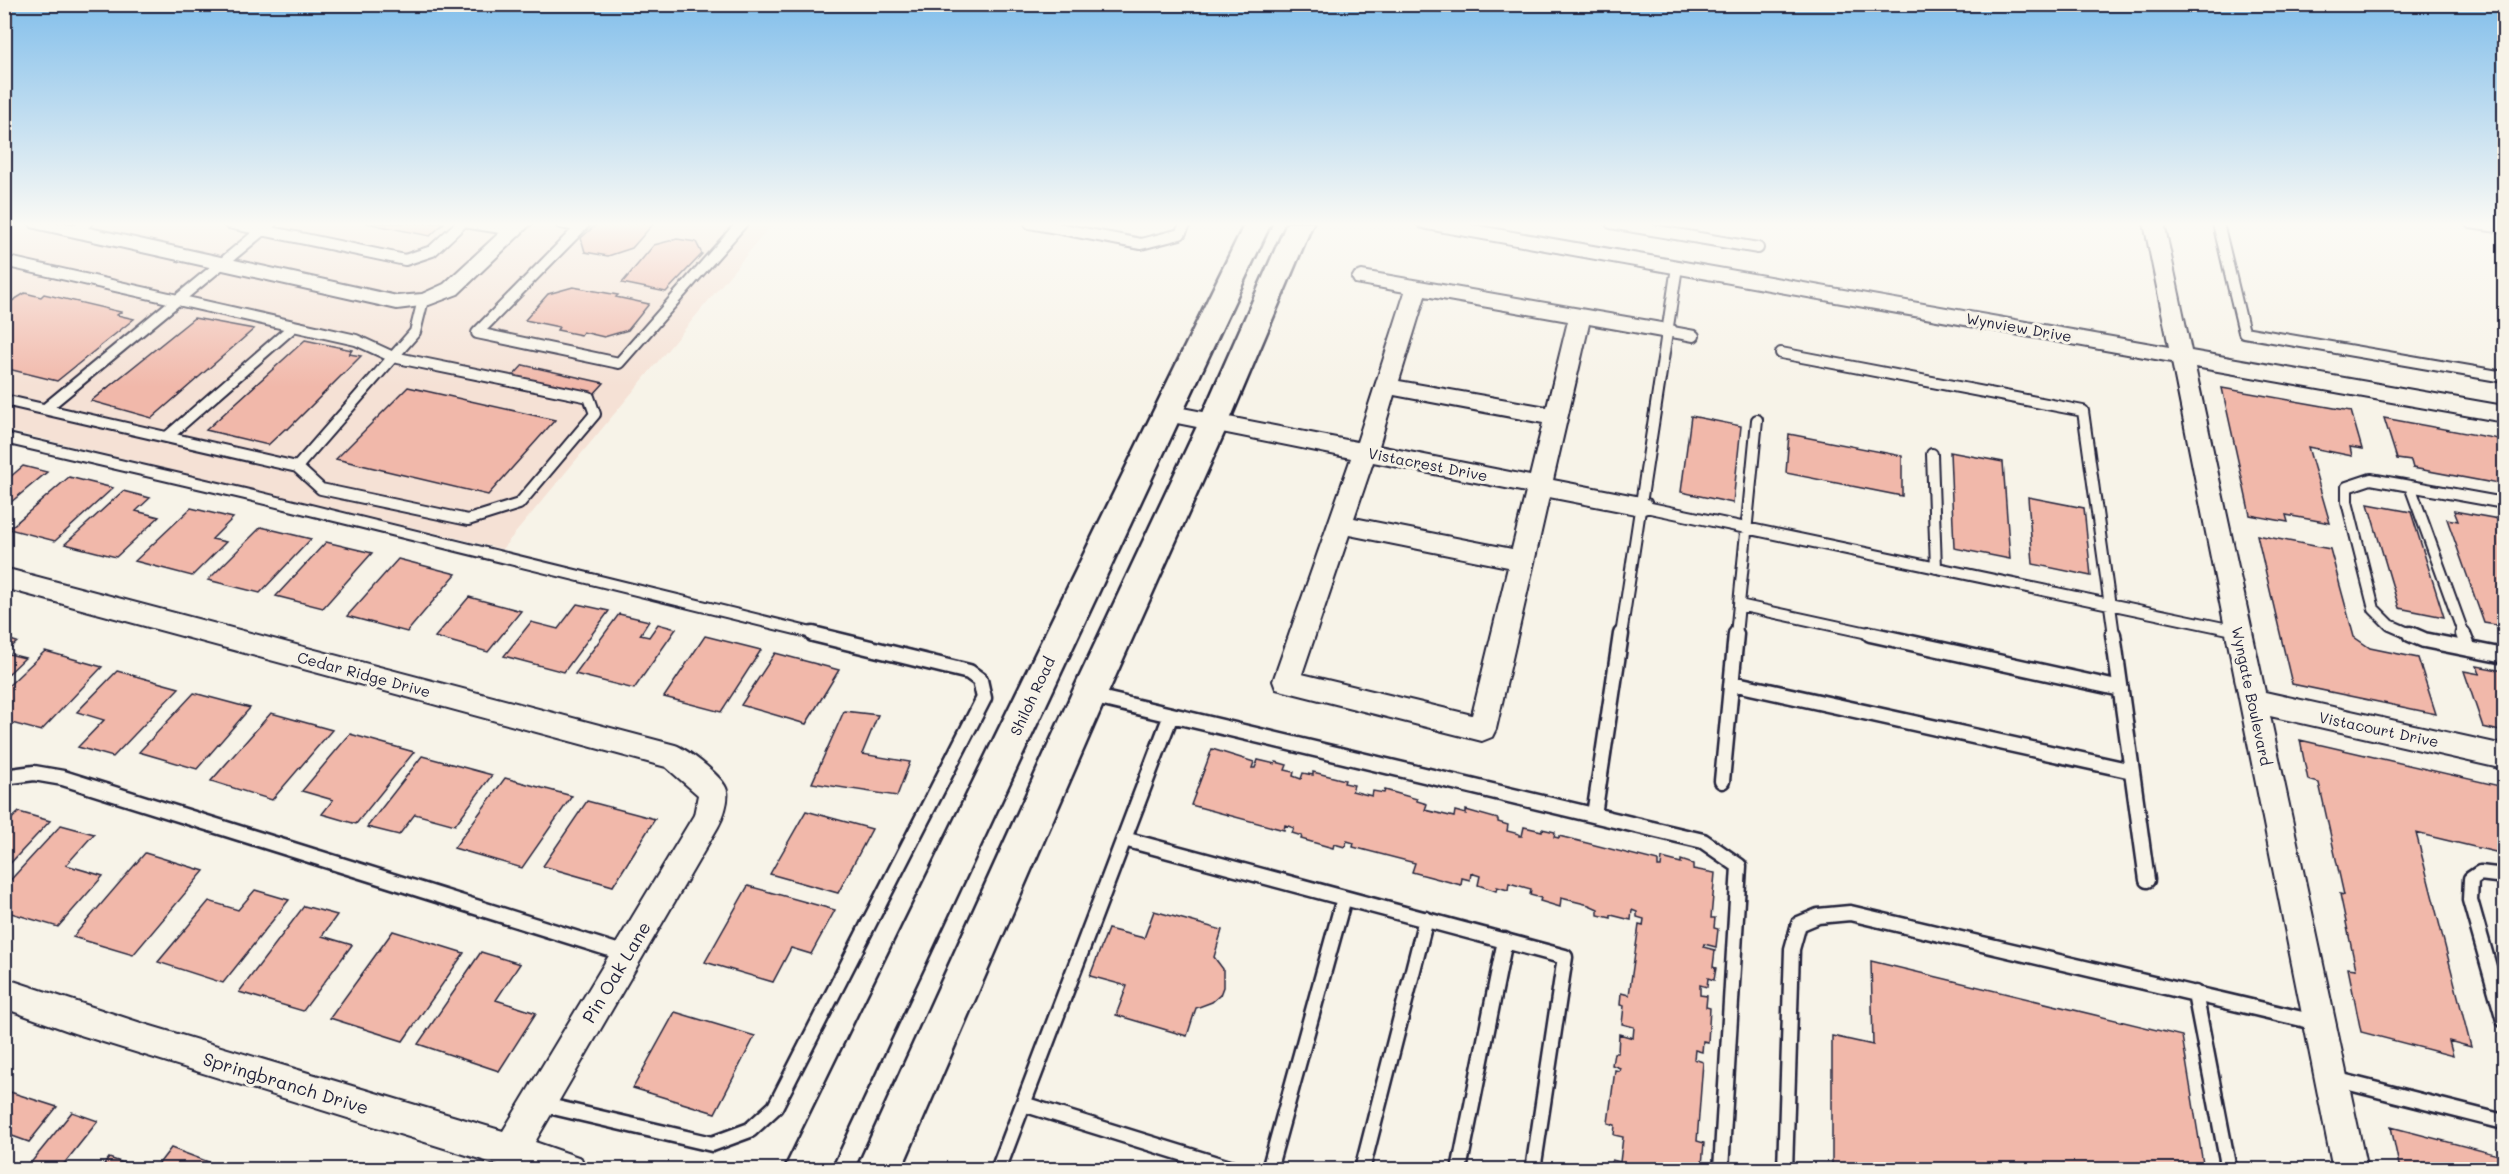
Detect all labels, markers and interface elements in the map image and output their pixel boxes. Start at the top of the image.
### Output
street label: Wynview Drive [1964,308,2074,346]
street label: Vistacrest Drive [1366,443,1490,485]
street label: Wyngate Boulevard [2227,625,2277,767]
street label: Cedar Ridge Drive [295,647,433,701]
street label: Shiloh Road [1005,653,1059,739]
street label: Vistacourt Drive [2317,707,2441,751]
street label: Pin Oak Lane [576,917,656,1027]
street label: Springbranch Drive [200,1046,372,1120]

